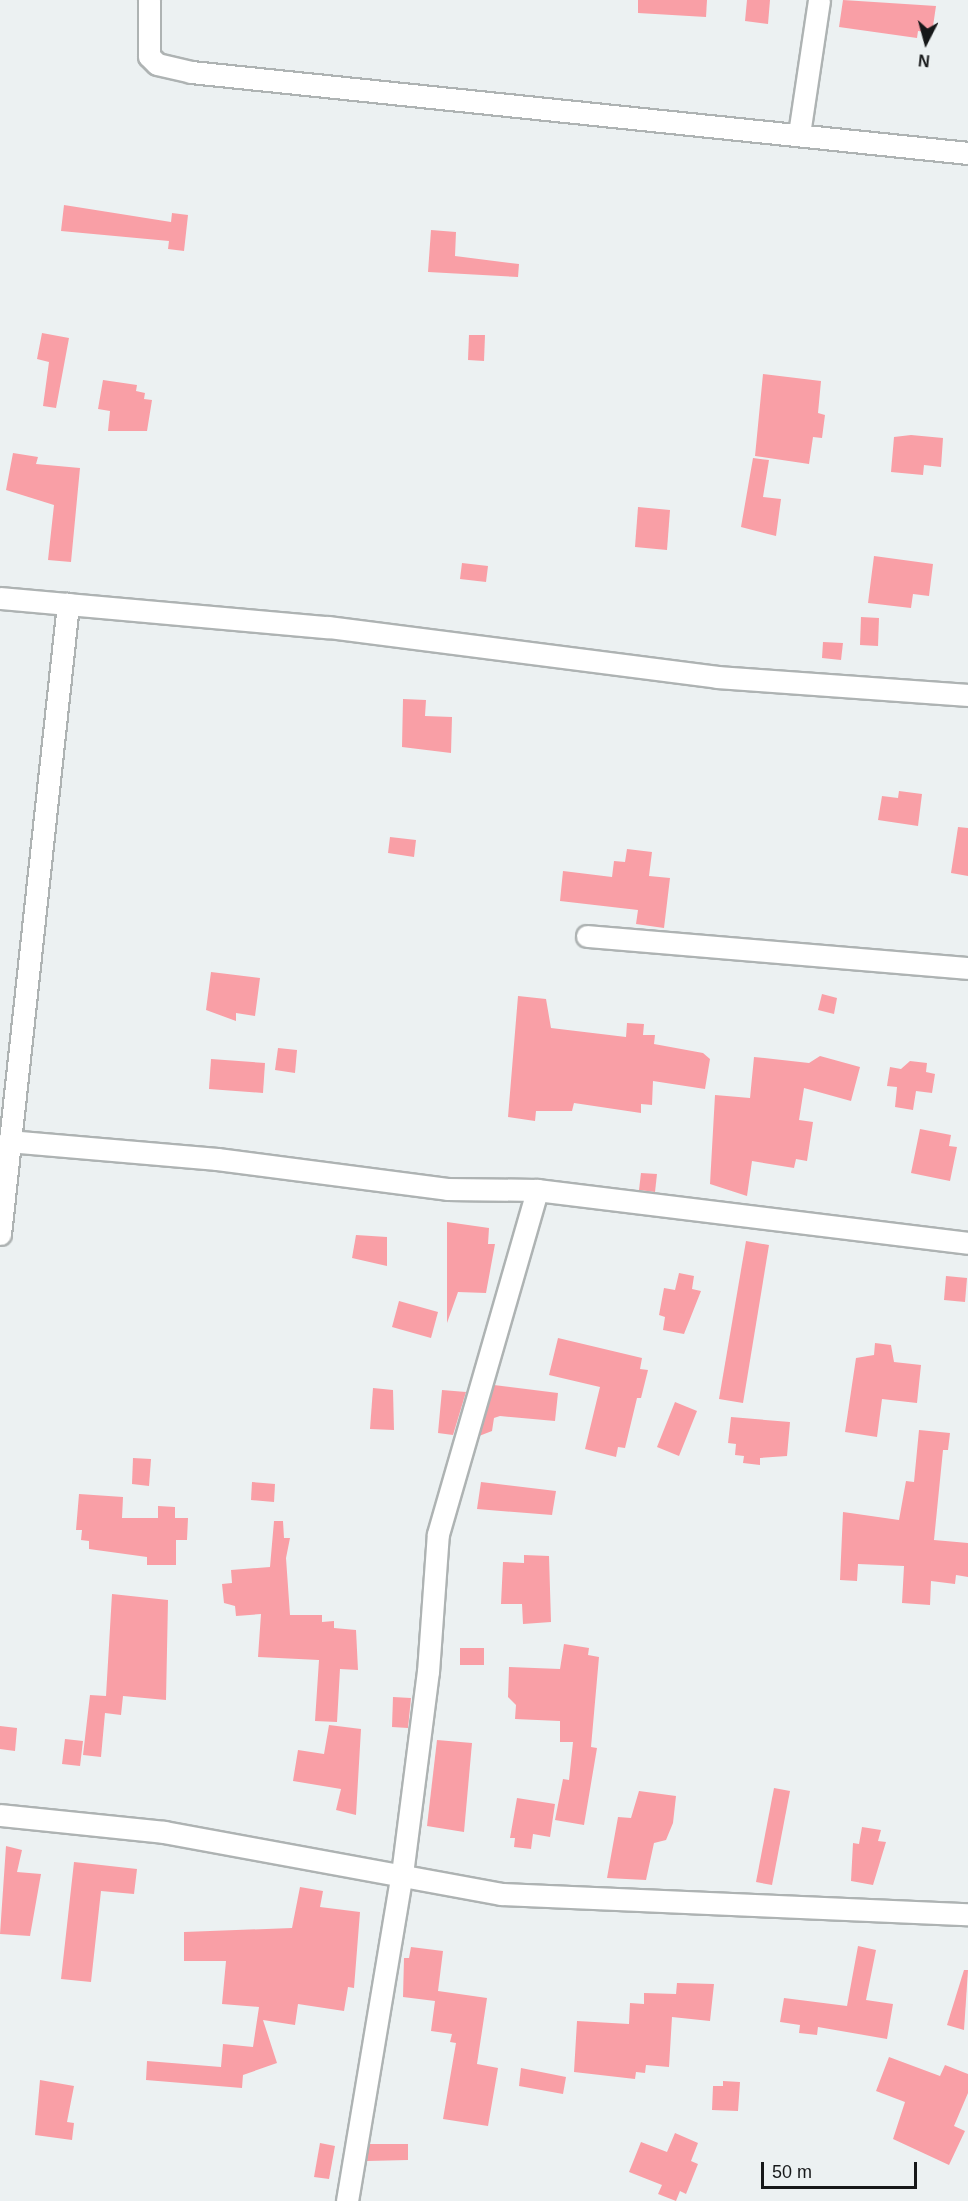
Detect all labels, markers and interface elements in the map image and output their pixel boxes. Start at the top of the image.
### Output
north arrow [896,12,956,72]
text: N [917,51,931,69]
scale bar [764,2150,920,2188]
text: 50 m [772,2162,812,2182]

